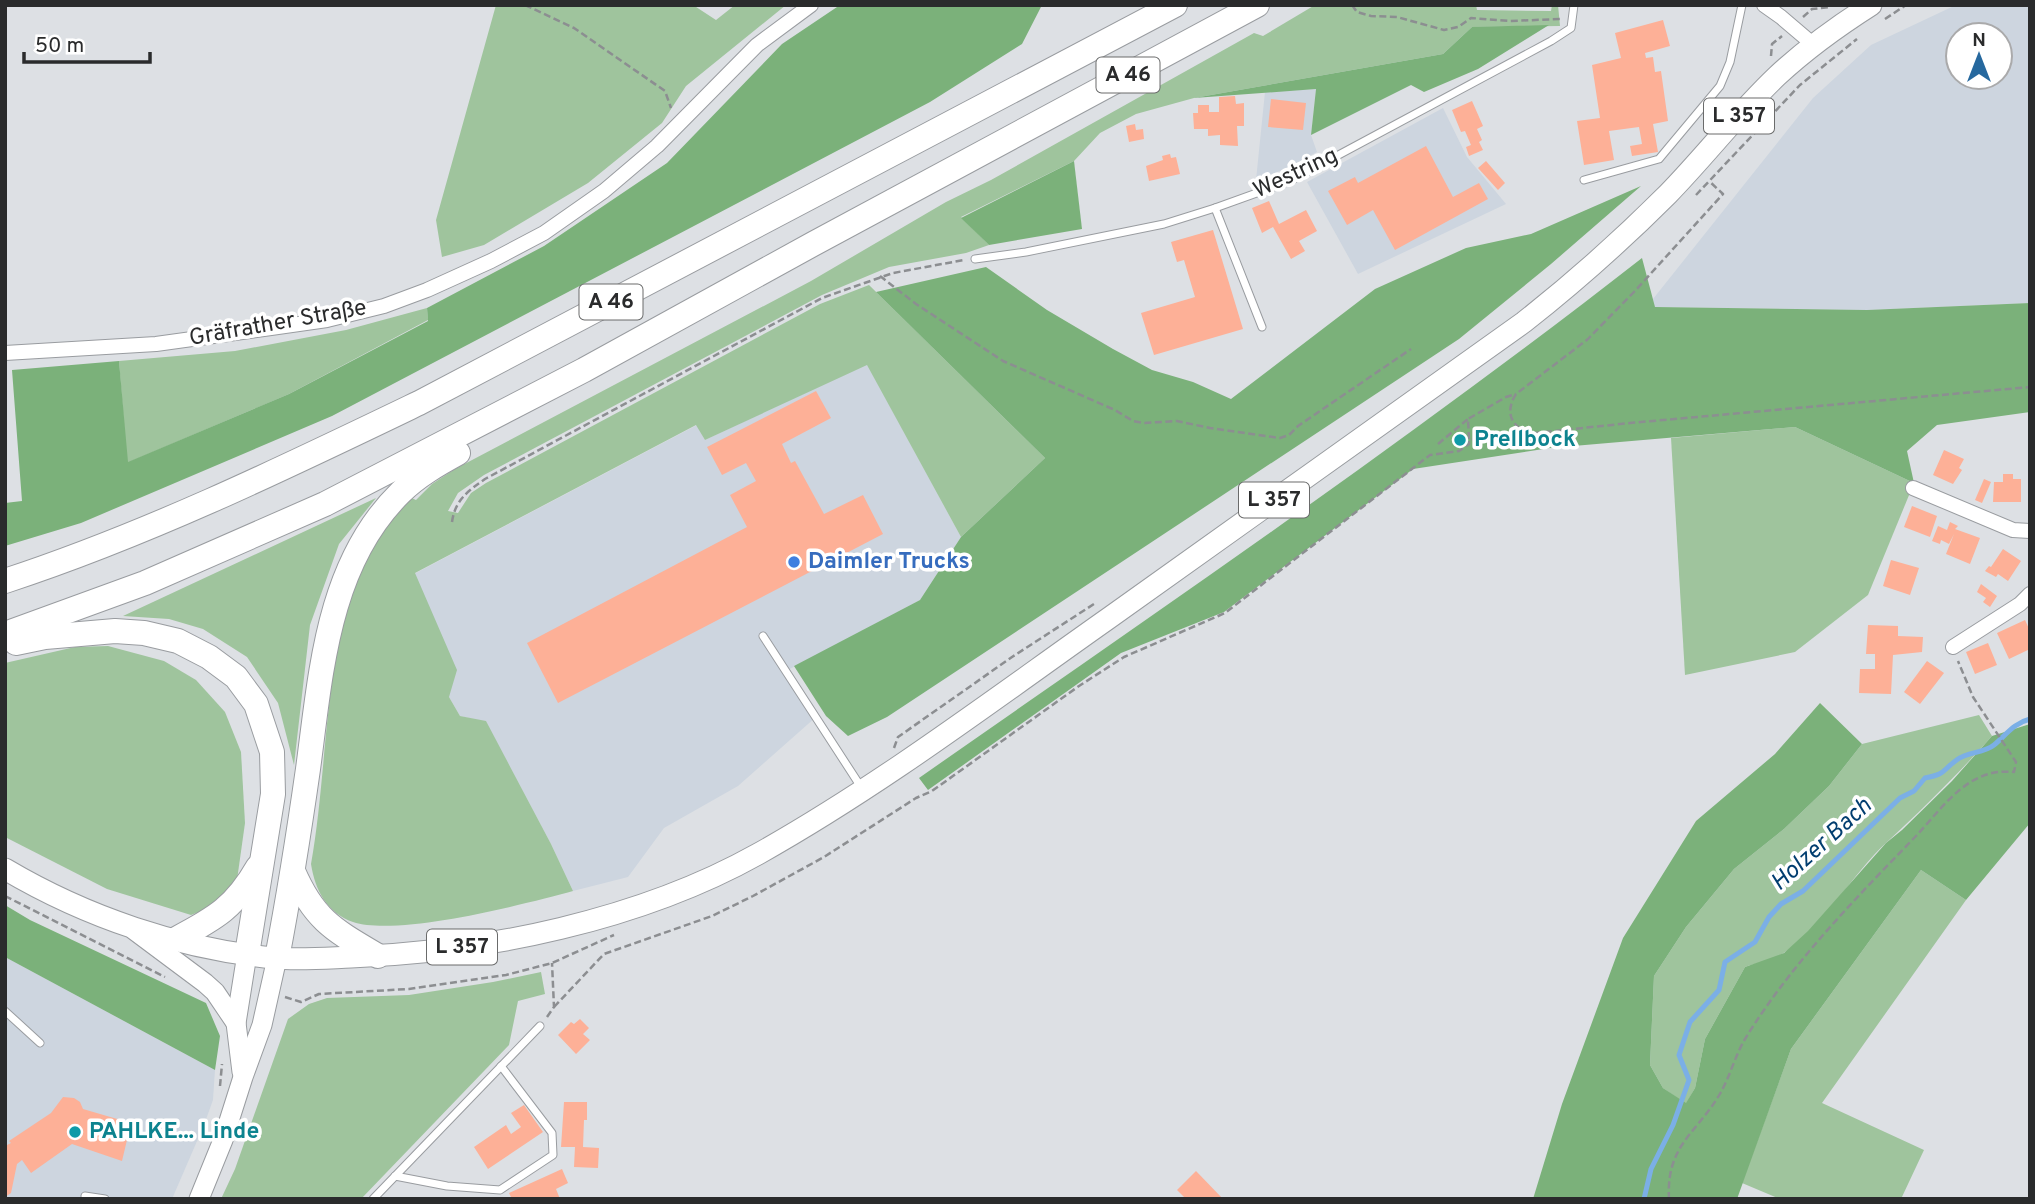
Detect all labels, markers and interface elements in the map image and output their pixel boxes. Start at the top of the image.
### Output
scale bar [24,21,150,65]
north arrow [1944,21,2014,91]
text: N [1972,29,1986,53]
text: 50 m [35,33,84,60]
road number: A 46 [1096,57,1160,92]
road number: L 357 [1704,99,1774,134]
street label: Westring [1249,142,1343,206]
road number: A 46 [580,284,642,320]
street label: Gräfrather Straße [187,294,369,354]
place label: Prellbock [1474,426,1576,455]
marker: Prellbock [1452,432,1468,448]
road number: L 357 [1239,482,1309,518]
place label: Daimler Trucks [808,548,970,577]
marker: Daimler Trucks [786,554,802,570]
water label: Holzer Bach [1765,792,1879,898]
road number: L 357 [427,930,497,964]
place label: PAHLKE... Linde [89,1118,259,1147]
marker: PAHLKE... Linde [67,1124,83,1140]

